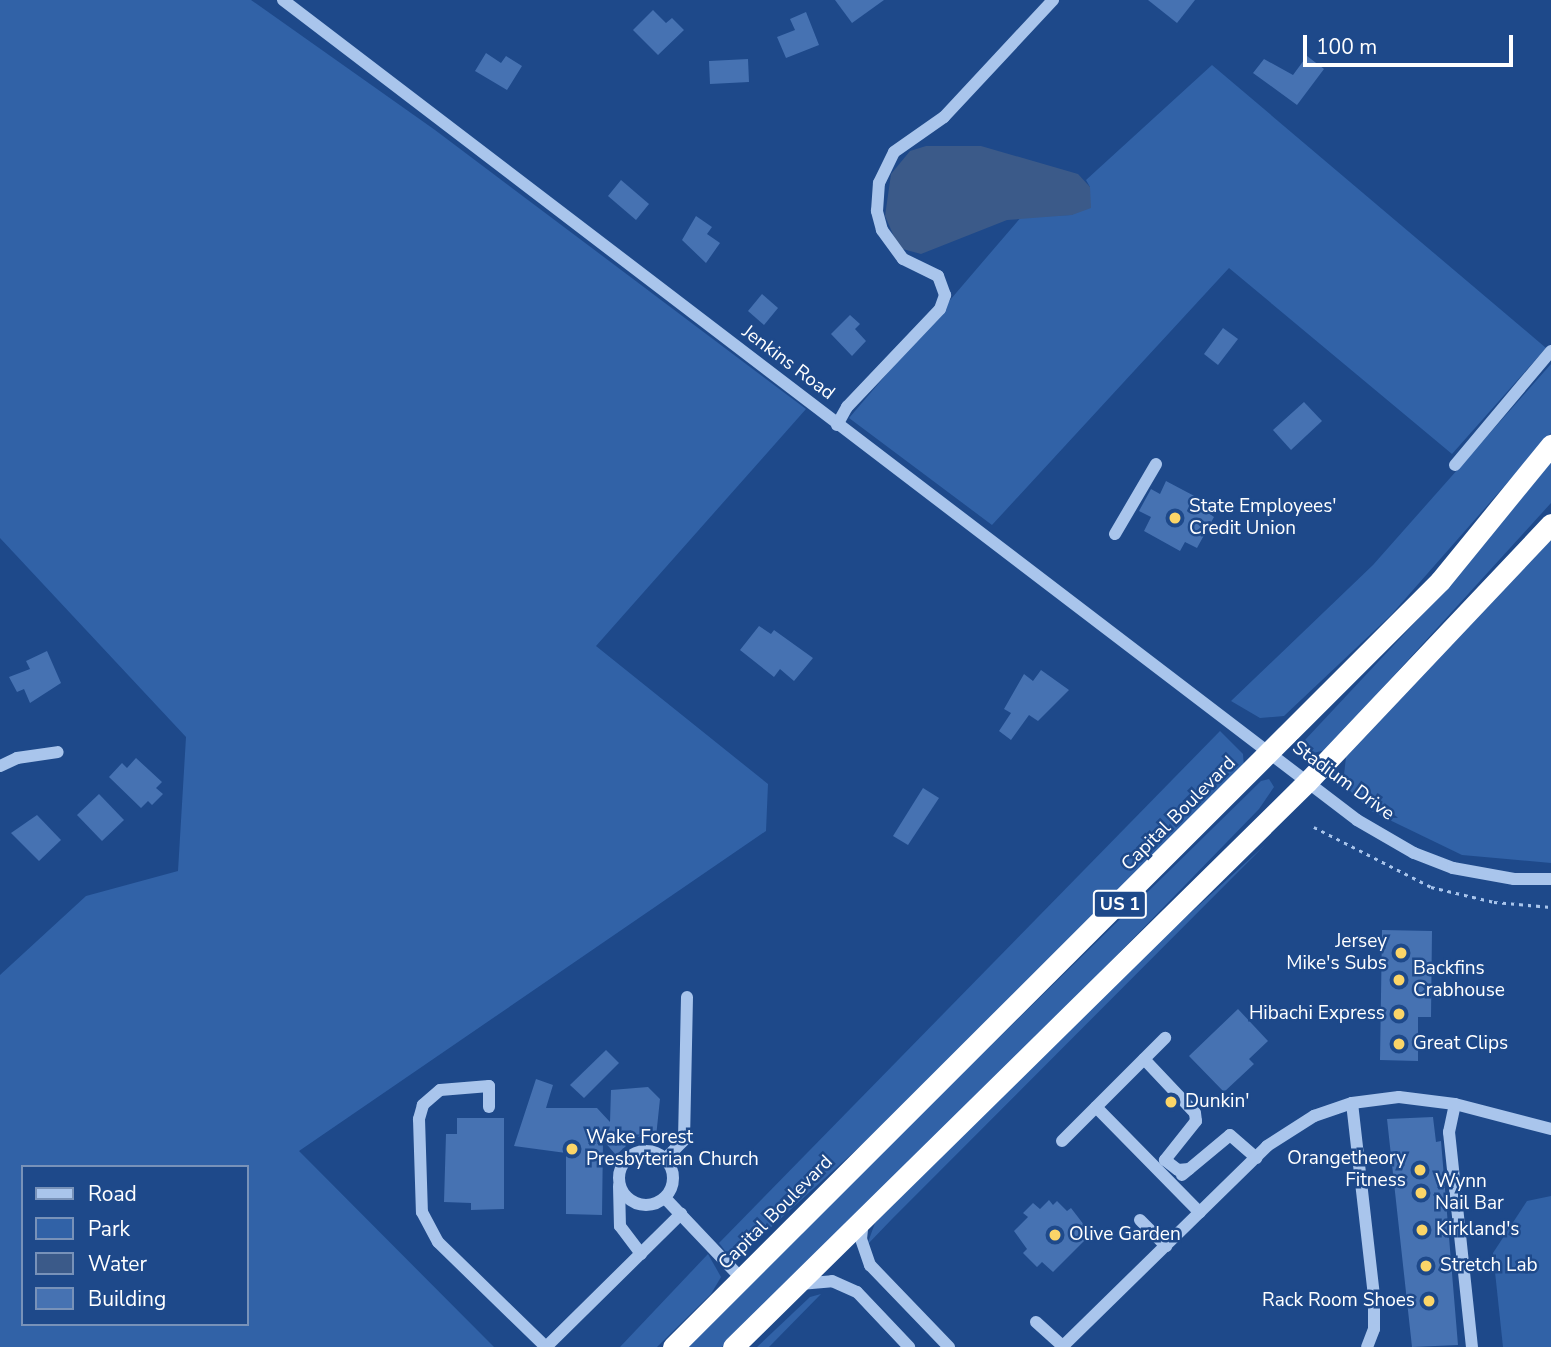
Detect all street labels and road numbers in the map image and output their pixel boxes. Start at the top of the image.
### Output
street label: Jenkins Road [737,321,839,405]
street label: Stadium Drive [1287,736,1399,826]
street label: Capital Boulevard [1117,752,1241,876]
road number: US 1 [1092,890,1148,918]
street label: Capital Boulevard [714,1151,838,1275]

